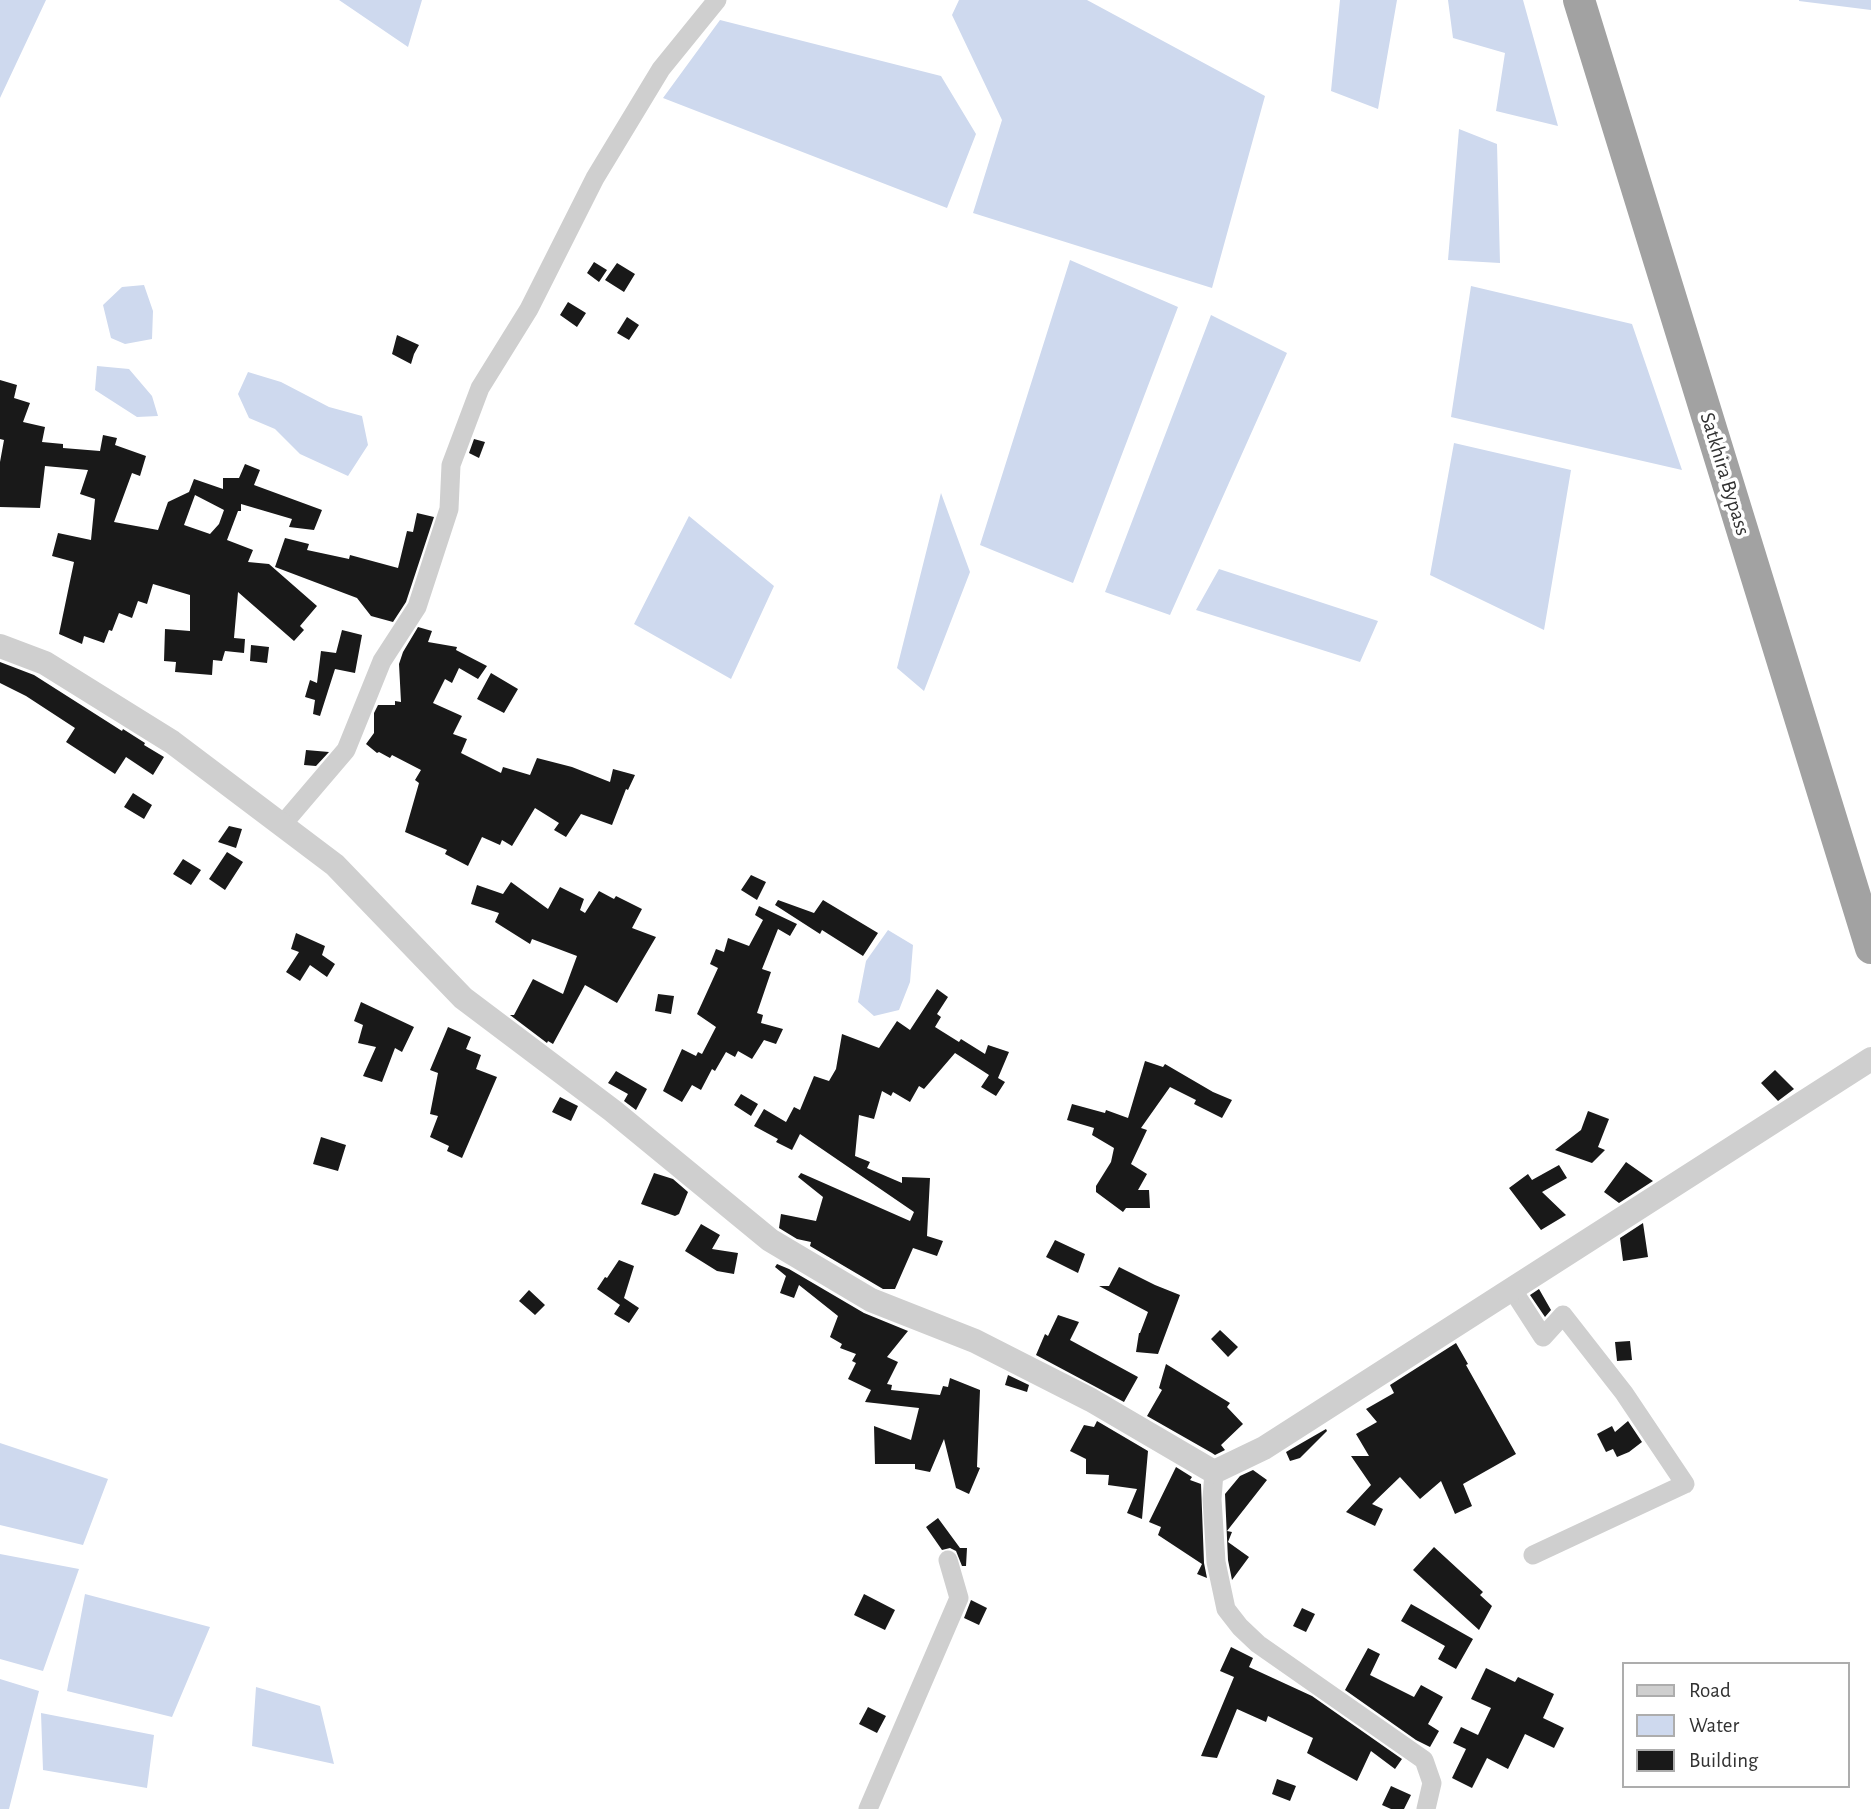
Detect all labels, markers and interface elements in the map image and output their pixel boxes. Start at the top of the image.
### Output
street label: Satkhira Bypass [1694,409,1756,539]
legend [1622,1662,1850,1788]
text: Road [1689,1680,1731,1701]
text: Water [1689,1715,1739,1736]
text: Building [1689,1750,1758,1771]

